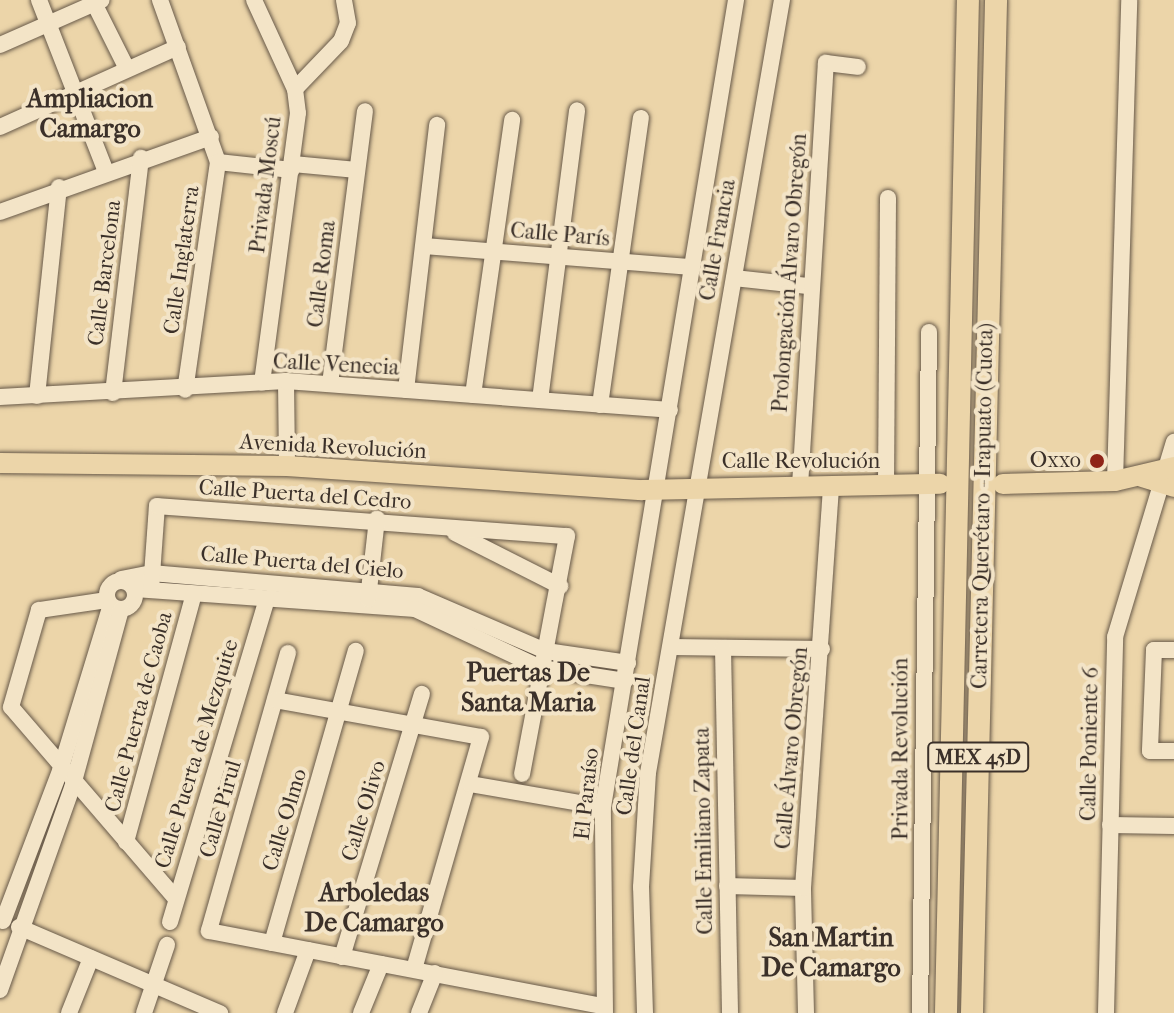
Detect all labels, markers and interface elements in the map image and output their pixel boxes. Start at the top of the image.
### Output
district label: Ampliacion Camargo [27,83,153,144]
street label: Privada Moscú [244,115,288,255]
street label: Prolongación Álvaro Obregón [767,132,813,414]
street label: Calle Francia [694,177,742,303]
street label: Calle Inglaterra [159,184,205,336]
street label: Calle Barcelona [83,199,127,347]
street label: Calle París [509,218,611,252]
street label: Calle Roma [302,219,342,329]
street label: Carretera Querétaro - Irapuato (Cuota) [967,323,999,689]
street label: Calle Venecia [272,349,400,381]
street label: Avenida Revolución [239,429,427,465]
place label: Oxxo [1030,448,1081,474]
street label: Calle Revolución [722,449,880,475]
marker: Oxxo [1088,452,1106,470]
street label: Calle Puerta del Cedro [198,474,412,516]
street label: Calle Puerta del Cielo [199,541,405,585]
street label: Calle Puerta de Caoba [100,609,178,815]
street label: Calle Puerta de Mezquite [150,636,244,872]
street label: Calle Álvaro Obregón [770,646,814,850]
district label: Puertas De Santa Maria [461,657,595,718]
street label: Privada Revolución [888,658,914,840]
street label: Calle Poniente 6 [1075,667,1105,821]
street label: Calle del Canal [611,675,657,817]
street label: Calle Emiliano Zapata [689,727,719,935]
road number: MEX 45D [926,741,1030,773]
street label: El Paraíso [569,746,605,842]
street label: Calle Pirul [194,757,248,861]
street label: Calle Olivo [336,757,392,865]
street label: Calle Olmo [257,766,313,874]
district label: Arboledas De Camargo [304,877,444,938]
district label: San Martin De Camargo [761,922,901,984]

